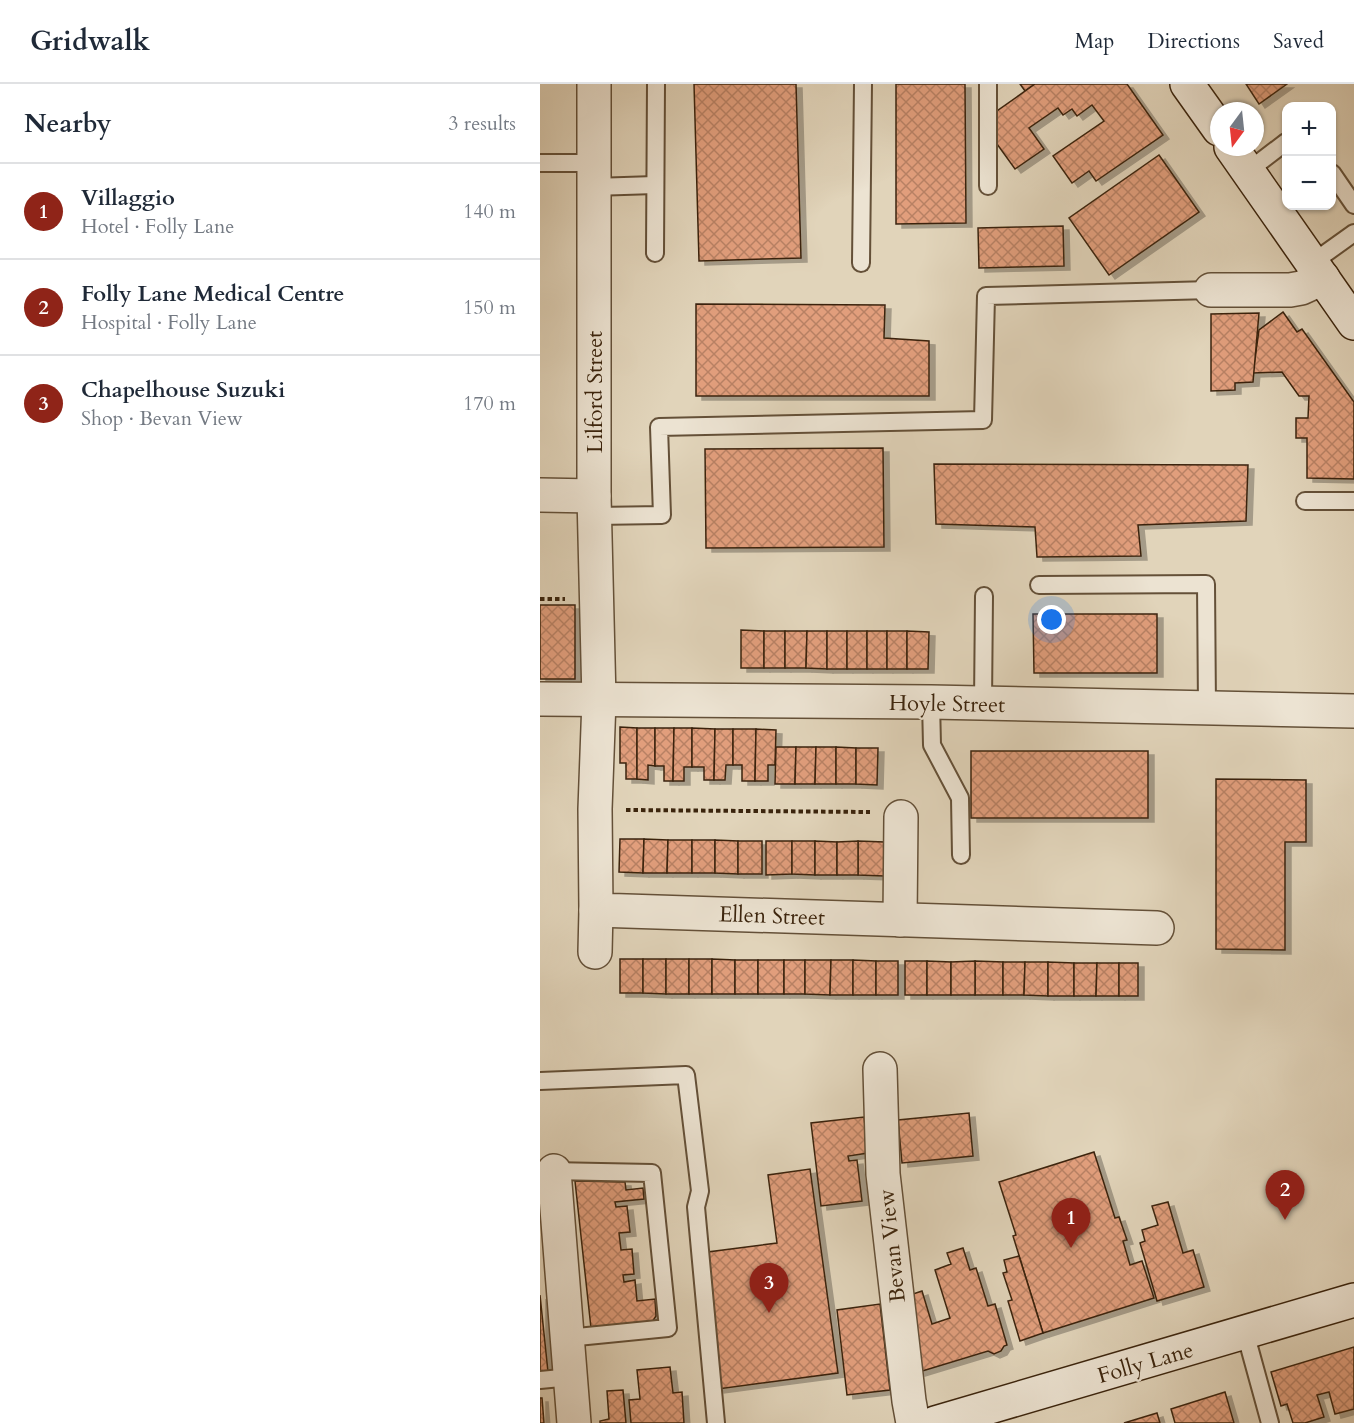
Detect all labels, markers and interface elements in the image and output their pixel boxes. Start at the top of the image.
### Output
text: Gridwalk [30,22,150,60]
text: Map [1074,27,1114,56]
text: Directions [1147,27,1240,56]
text: Saved [1273,27,1324,56]
north arrow [1210,102,1264,156]
map controls [1282,102,1336,210]
button: + [1282,102,1336,156]
text: Nearby [24,106,112,141]
text: 3 results [448,110,516,137]
button: − [1282,156,1336,210]
text: Villaggio [81,183,175,213]
text: 1 [38,198,49,225]
text: 140 m [463,198,516,225]
text: Hotel · Folly Lane [81,213,234,240]
text: Folly Lane Medical Centre [81,279,344,309]
text: 2 [38,294,49,321]
text: 150 m [463,294,516,321]
text: Hospital · Folly Lane [81,309,257,336]
street label: Lilford Street [580,331,610,453]
text: Chapelhouse Suzuki [81,375,285,405]
text: 3 [38,390,49,417]
text: 170 m [463,390,516,417]
text: Shop · Bevan View [81,405,243,432]
your location [1037,605,1066,634]
street label: Hoyle Street [889,688,1005,720]
street label: Ellen Street [718,899,826,933]
pin: 2 [1266,1170,1304,1220]
street label: Bevan View [871,1187,913,1304]
pin: 1 [1052,1198,1090,1248]
pin: 3 [750,1264,788,1313]
street label: Folly Lane [1094,1335,1197,1391]

